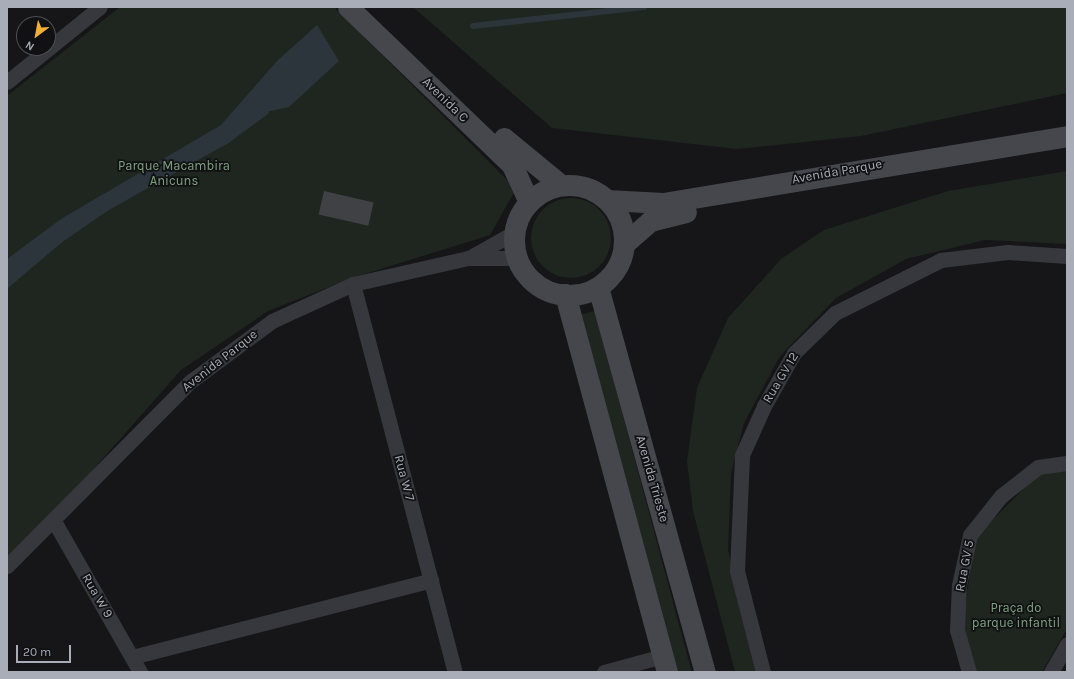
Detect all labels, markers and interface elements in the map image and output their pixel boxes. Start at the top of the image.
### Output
north arrow [16,16,56,56]
text: N [23,38,37,53]
street label: Avenida C [419,74,471,126]
street label: Avenida Parque [791,156,883,188]
park label: Parque Macambira Anicuns [118,159,230,190]
street label: Avenida Parque [179,327,261,395]
street label: Rua GV 12 [760,350,802,406]
street label: Avenida Trieste [632,434,672,524]
street label: Rua W 7 [390,453,418,503]
street label: Rua GV 5 [952,539,978,593]
street label: Rua W 9 [78,571,116,621]
park label: Praça do parque infantil [972,601,1060,632]
scale bar [18,637,73,663]
text: 20 m [23,645,51,659]

